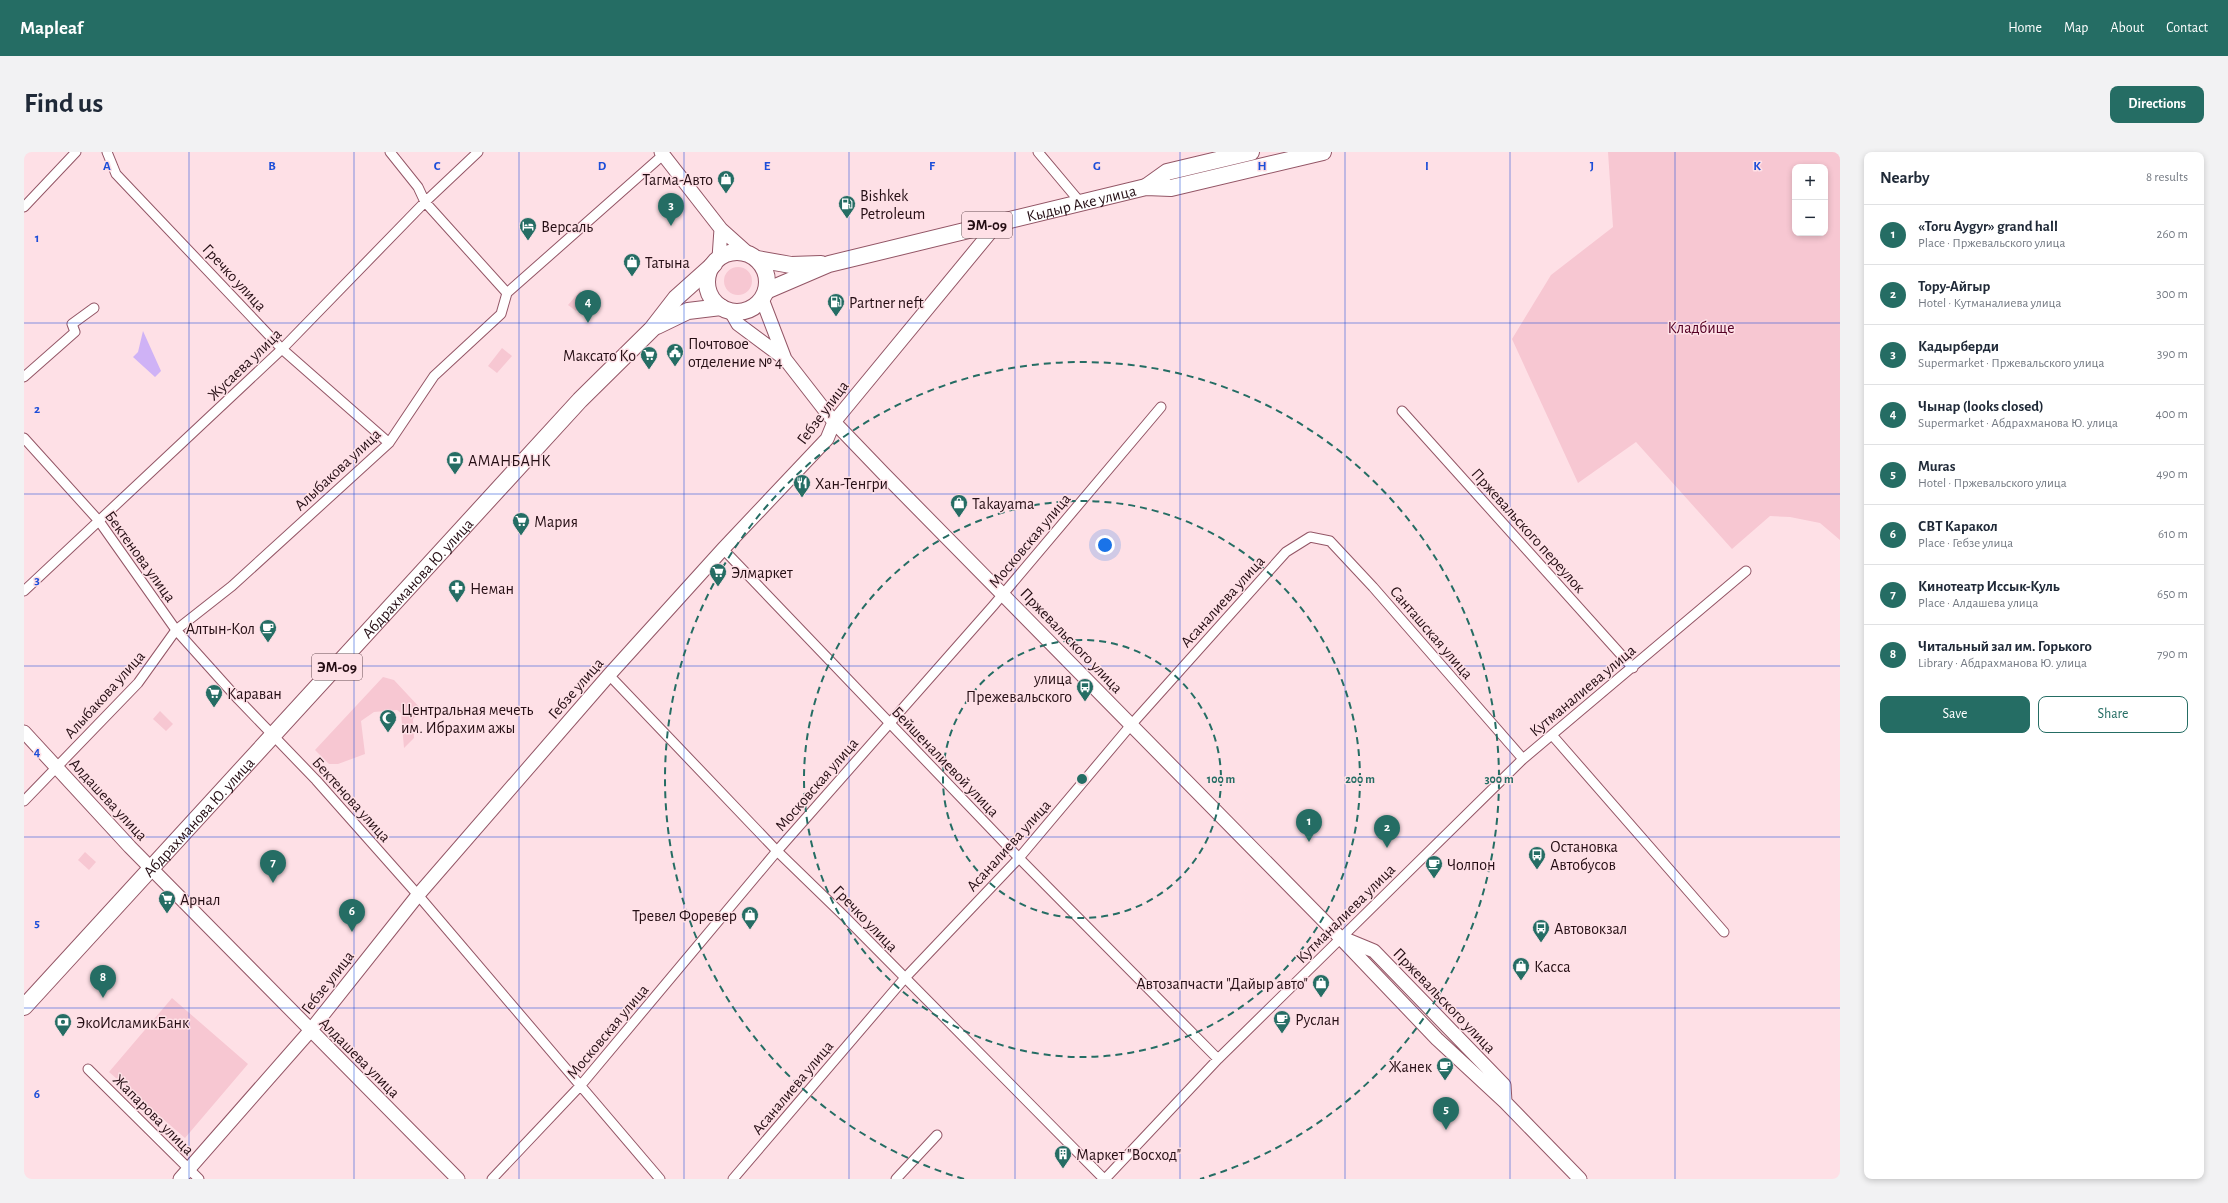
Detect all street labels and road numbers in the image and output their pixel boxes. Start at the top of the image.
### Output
street label: Кыдыр Аке улица [1025,183,1138,225]
road number: ЭМ-09 [962,212,1012,238]
street label: Гречко улица [199,241,269,315]
street label: Жусаева улица [205,326,285,404]
street label: Гебзе улица [794,378,853,448]
street label: Алыбакова улица [291,426,385,514]
street label: Пржевальского переулок [1468,465,1589,597]
street label: Московская улица [986,490,1074,591]
street label: Бектенова улица [101,508,179,606]
street label: Абдрахманова Ю. улица [359,516,476,641]
street label: Асаналиева улица [1178,553,1269,651]
street label: Санташская улица [1386,583,1476,683]
street label: Пржевальского улица [1016,585,1125,697]
street label: Кутманалиева улица [1527,642,1639,740]
street label: Алыбакова улица [61,648,149,742]
road number: ЭМ-09 [312,654,362,680]
street label: Гебзе улица [545,655,607,723]
street label: Бейшеналиевой улица [888,703,1002,821]
street label: Московская улица [772,735,862,835]
street label: Абдрахманова Ю. улица [140,754,258,880]
street label: Бектенова улица [308,754,393,846]
street label: Алдашева улица [65,755,150,845]
street label: Асаналиева улица [964,797,1055,895]
street label: Кутманалиева улица [1293,861,1399,967]
street label: Гречко улица [829,882,901,956]
street label: Пржевальского улица [1389,945,1498,1057]
street label: Гебзе улица [298,948,358,1018]
street label: Московская улица [564,981,652,1082]
street label: Алдашева улица [315,1014,403,1102]
street label: Асаналиева улица [749,1038,837,1138]
street label: Жапарова улица [109,1071,197,1159]

